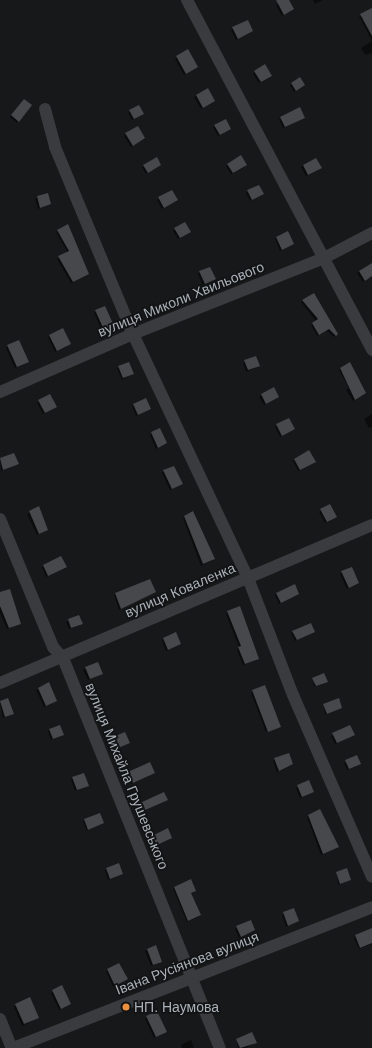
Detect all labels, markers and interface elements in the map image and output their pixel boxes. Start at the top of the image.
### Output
street label: вулиця Миколи Хвильового [95,258,267,340]
street label: вулиця Коваленка [122,559,238,621]
street label: вулиця Михайла Грушевського [82,680,172,872]
street label: Івана Русіянова вулиця [113,928,261,998]
place label: НП. Наумова [134,999,219,1015]
marker: НП. Наумова [121,1002,131,1012]

